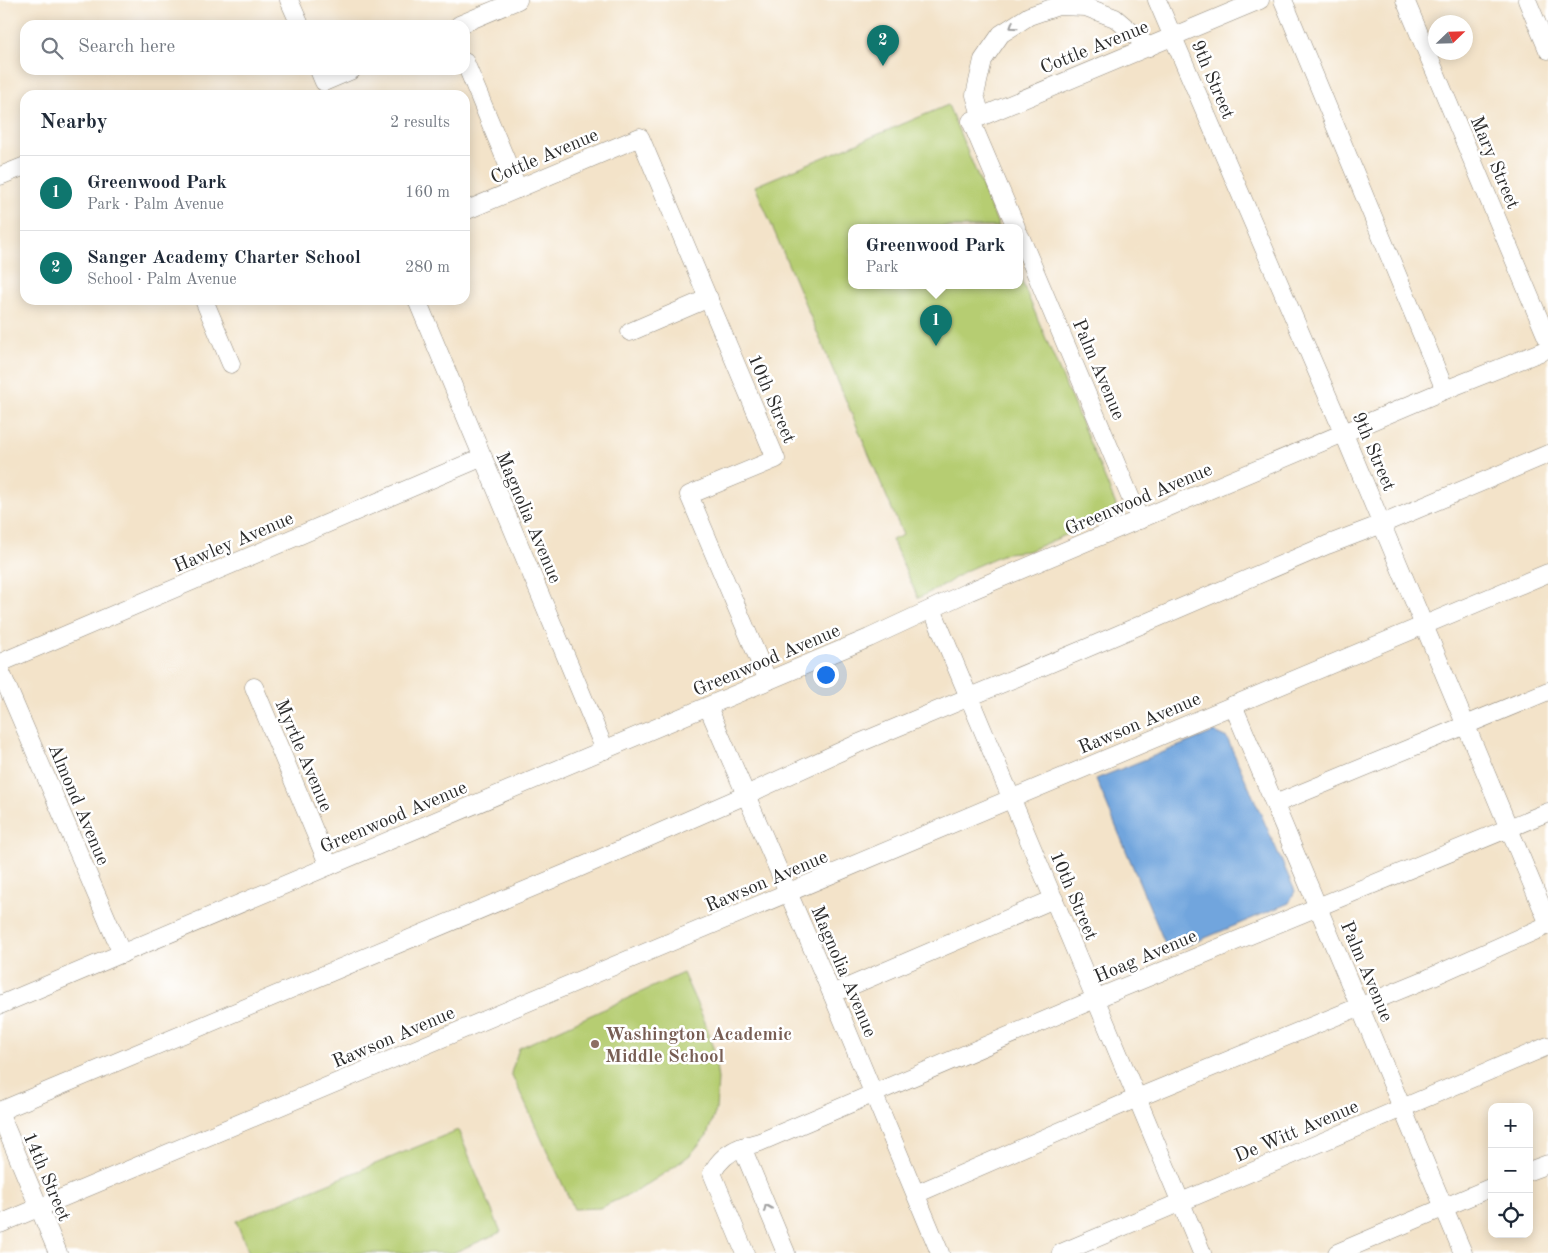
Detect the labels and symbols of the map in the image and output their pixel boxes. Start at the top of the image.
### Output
north arrow [1428,15,1473,60]
street label: Cottle Avenue [1038,18,1152,79]
one-way arrow [1009,20,1018,30]
pin: 2 [867,25,899,66]
street label: 9th Street [1187,38,1237,122]
street label: Mary Street [1466,114,1522,212]
street label: Cottle Avenue [488,126,602,189]
pin: 1 [920,305,952,346]
street label: Palm Avenue [1068,317,1127,423]
street label: 10th Street [743,352,798,446]
street label: 9th Street [1348,410,1398,494]
street label: Magnolia Avenue [491,450,564,586]
street label: Greenwood Avenue [1063,461,1215,540]
street label: Hawley Avenue [171,509,297,577]
street label: Greenwood Avenue [691,622,843,701]
your location [813,662,839,688]
street label: Rawson Avenue [1076,690,1204,759]
street label: Myrtle Avenue [271,697,335,815]
street label: Almond Avenue [44,741,112,869]
street label: Greenwood Avenue [318,779,470,858]
street label: Rawson Avenue [703,848,831,917]
street label: 10th Street [1045,849,1100,943]
street label: Magnolia Avenue [806,904,879,1040]
street label: Palm Avenue [1336,919,1395,1025]
street label: Hoag Avenue [1092,927,1200,987]
street label: Rawson Avenue [330,1004,458,1073]
place label: Washington Academic Middle School [605,1026,792,1067]
marker: Washington Academic Middle School [589,1038,601,1050]
street label: De Witt Avenue [1232,1098,1362,1167]
street label: 14th Street [18,1130,73,1224]
one-way arrow [763,1204,774,1213]

